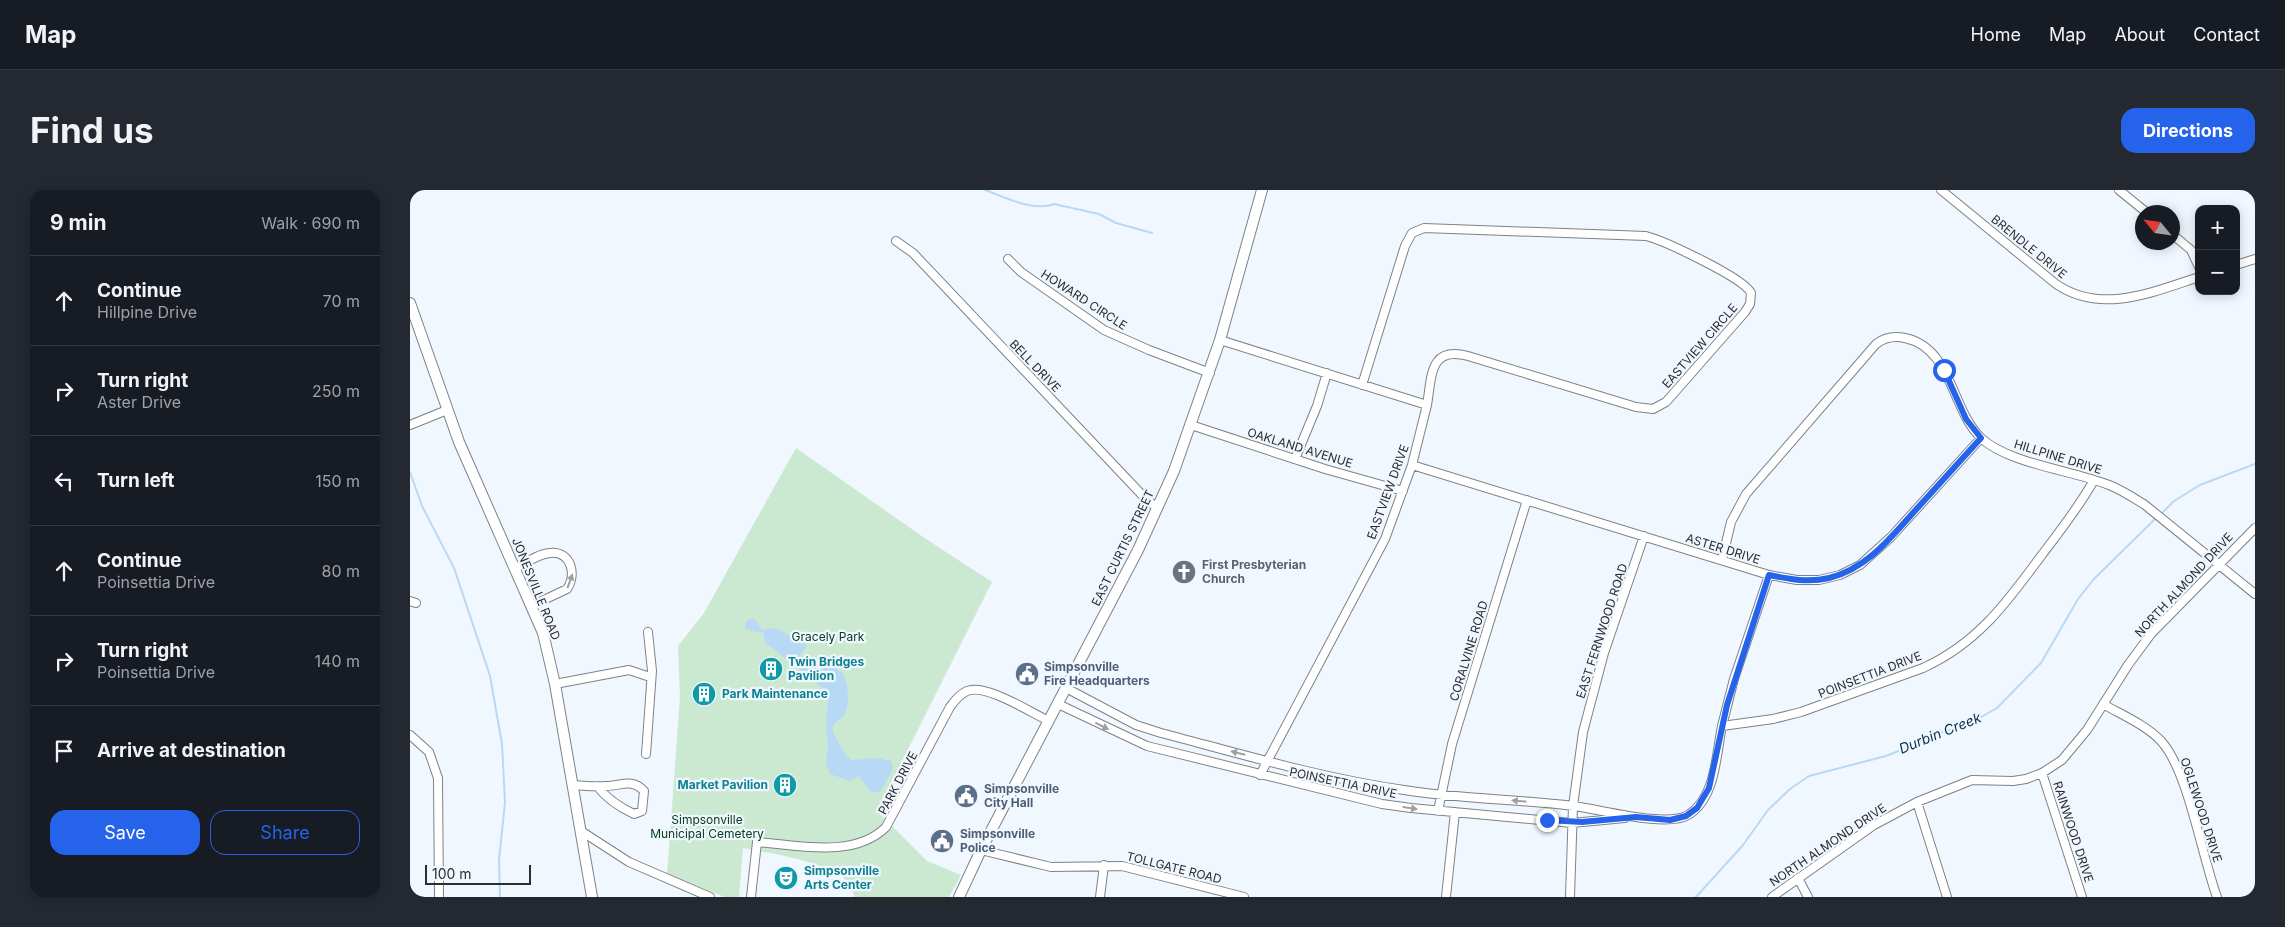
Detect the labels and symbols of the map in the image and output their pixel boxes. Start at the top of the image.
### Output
north arrow [2135,205,2180,250]
street label: BRENDLE DRIVE [1988,212,2070,282]
street label: HOWARD CIRCLE [1038,266,1130,333]
street label: EASTVIEW CIRCLE [1659,300,1740,391]
street label: BELL DRIVE [1007,336,1064,395]
route start [1933,359,1956,382]
street label: OAKLAND AVENUE [1246,424,1355,471]
street label: HILLPINE DRIVE [2012,436,2104,477]
street label: EASTVIEW DRIVE [1363,442,1412,541]
street label: EAST CURTIS STREET [1088,487,1157,608]
street label: NORTH ALMOND DRIVE [2131,529,2236,640]
street label: ASTER DRIVE [1684,530,1762,567]
street label: JONESVILLE ROAD [509,535,564,642]
place label: First Presbyterian Church [1202,557,1306,586]
church icon: First Presbyterian Church [1171,559,1197,585]
street label: EAST FERNWOOD ROAD [1573,561,1630,700]
one-way arrow [566,573,574,588]
street label: CORALVINE ROAD [1446,599,1491,703]
park label: Gracely Park [792,629,865,644]
street label: POINSETTIA DRIVE [1816,648,1924,701]
place label: Twin Bridges Pavilion [788,654,864,683]
building icon: Twin Bridges Pavilion [758,656,784,682]
place label: Simpsonville Fire Headquarters [1044,659,1150,688]
public building icon: Simpsonville Fire Headquarters [1014,661,1040,687]
building icon: Park Maintenance [691,681,717,707]
place label: Park Maintenance [722,686,828,701]
water label: Durbin Creek [1896,708,1984,757]
one-way arrow [1094,722,1109,730]
street label: PARK DRIVE [875,749,920,817]
one-way arrow [1231,749,1246,757]
street label: OGLEWOOD DRIVE [2177,755,2226,864]
street label: POINSETTIA DRIVE [1288,764,1398,801]
building icon: Market Pavilion [772,772,798,798]
place label: Market Pavilion [678,777,768,792]
street label: RAINWOOD DRIVE [2050,779,2097,884]
place label: Simpsonville City Hall [984,781,1059,810]
public building icon: Simpsonville City Hall [953,783,979,809]
one-way arrow [1510,797,1526,805]
street label: NORTH ALMOND DRIVE [1767,800,1889,889]
one-way arrow [1402,804,1418,812]
route end [1536,809,1559,832]
park label: Simpsonville Municipal Cemetery [650,812,764,841]
place label: Simpsonville Police [960,826,1035,855]
public building icon: Simpsonville Police [929,828,955,854]
street label: TOLLGATE ROAD [1125,848,1223,887]
scale bar [425,862,531,885]
place label: Simpsonville Arts Center [804,863,879,892]
theatre icon: Simpsonville Arts Center [773,865,799,891]

